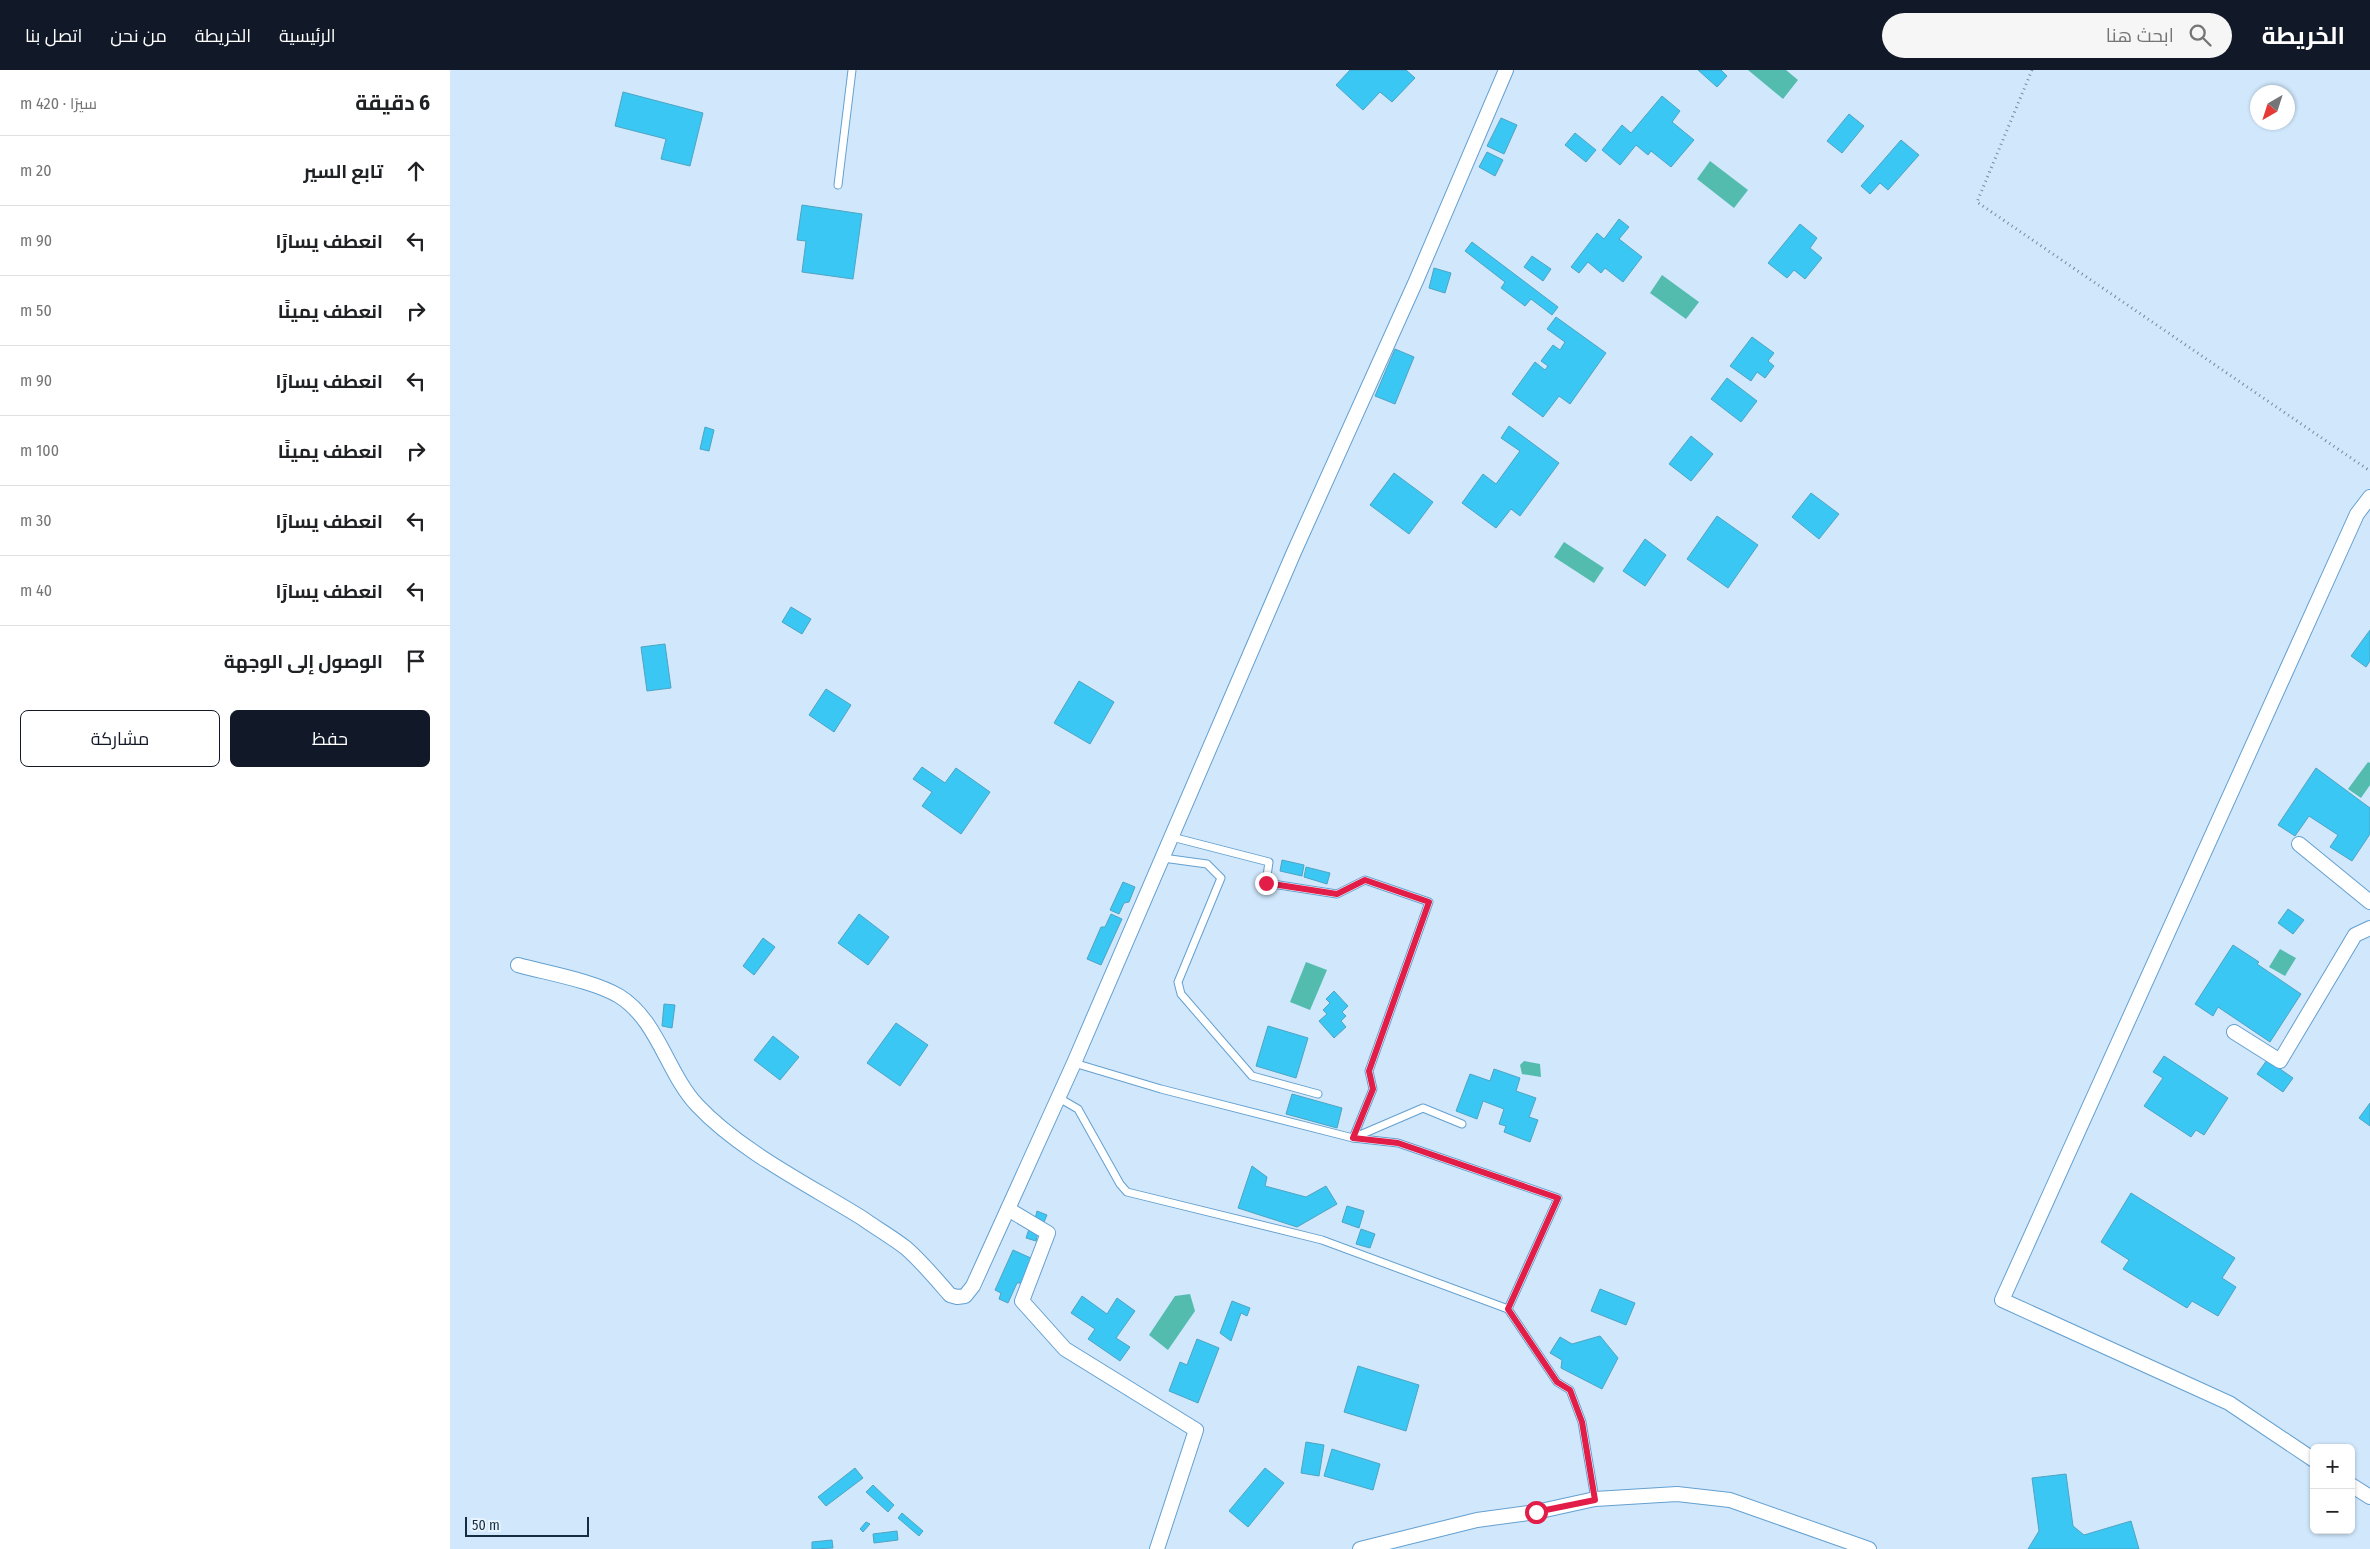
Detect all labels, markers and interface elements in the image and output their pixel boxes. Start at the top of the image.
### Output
search box [1882,13,2232,58]
icon: search [2186,21,2214,49]
text: الخريطة [2262,22,2345,50]
text: ابحث هنا [2106,24,2174,47]
text: اتصل بنا [25,25,82,47]
text: من نحن [110,25,167,47]
text: الخريطة [195,25,251,47]
text: الرئيسية [279,25,336,47]
north arrow [2250,85,2295,130]
text: 6 دقيقة [355,90,430,116]
text: سيرًا · 420 m [20,94,97,113]
icon: ahead [402,157,430,185]
text: تابع السير [304,160,383,183]
text: 20 m [20,161,51,180]
icon: left [402,227,430,255]
text: انعطف يسارًا [275,230,383,253]
text: 90 m [20,231,52,250]
icon: right [402,297,430,325]
text: انعطف يمينًا [278,300,383,323]
text: 50 m [20,301,52,320]
icon: left [402,367,430,395]
text: انعطف يسارًا [275,370,383,393]
text: 90 m [20,371,52,390]
icon: right [402,437,430,465]
text: انعطف يمينًا [278,440,383,463]
text: 100 m [20,441,59,460]
icon: left [402,507,430,535]
text: انعطف يسارًا [275,510,383,533]
text: 30 m [20,511,52,530]
icon: left [402,577,430,605]
text: انعطف يسارًا [275,580,383,603]
text: 40 m [20,581,52,600]
icon: arrive [402,647,430,675]
text: الوصول إلى الوجهة [224,650,383,673]
button: مشاركة [20,710,220,767]
button: حفظ [230,710,430,767]
route end [1255,872,1278,895]
map controls [2310,1444,2355,1534]
button: + [2310,1444,2355,1489]
button: − [2310,1489,2355,1534]
route start [1525,1501,1548,1524]
scale bar [465,1514,589,1537]
text: 50 m [472,1517,500,1534]

